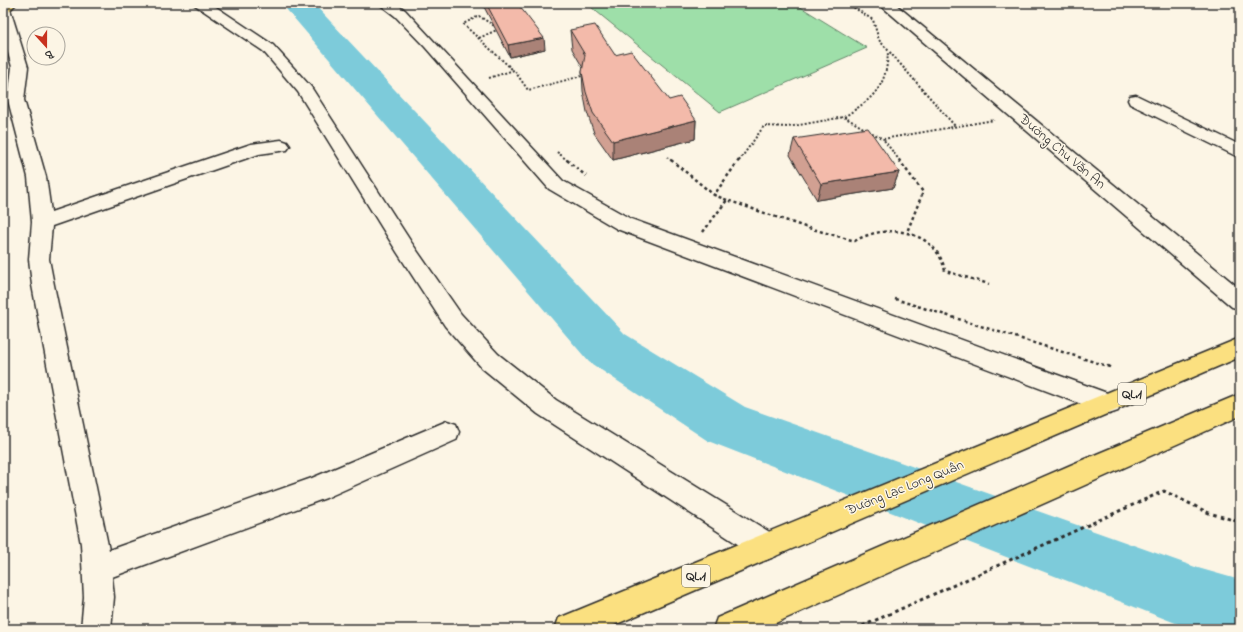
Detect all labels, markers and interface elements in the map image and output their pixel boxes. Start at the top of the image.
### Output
north arrow [26,26,66,66]
text: B [42,45,56,63]
street label: Đường Chu Văn An [1013,109,1110,195]
road number: QL.1 [1118,383,1146,405]
street label: Đường Lạc Long Quân [842,455,967,523]
road number: QL.1 [682,565,710,587]

